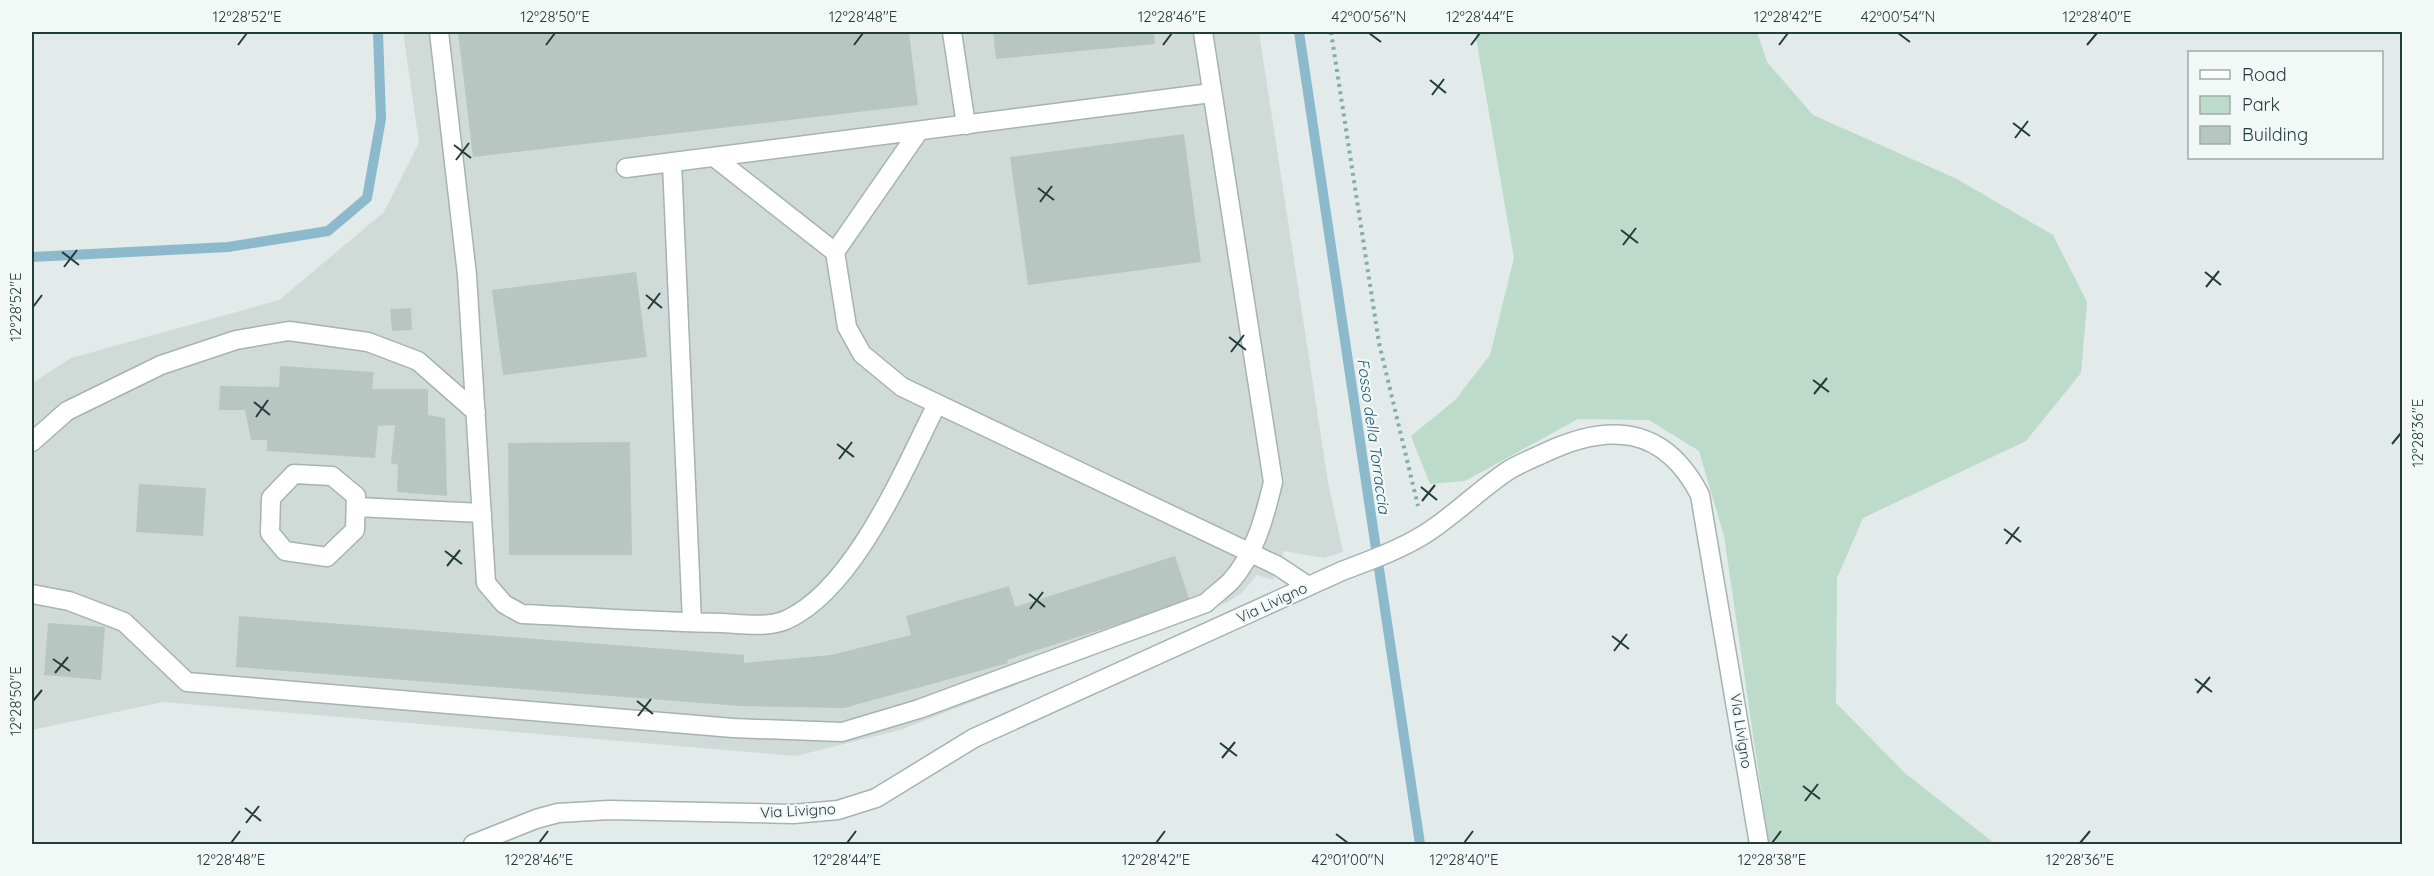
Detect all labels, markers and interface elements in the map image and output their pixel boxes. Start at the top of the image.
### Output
text: 12°28'52"E [213,7,281,26]
text: 12°28'50"E [520,7,590,26]
text: 12°28'48"E [829,7,897,26]
text: 12°28'46"E [1138,7,1206,26]
text: 42°00'56"N [1332,7,1406,26]
text: 12°28'44"E [1446,7,1514,26]
text: 12°28'42"E [1754,7,1822,26]
text: 42°00'54"N [1861,7,1935,26]
text: 12°28'40"E [2062,7,2132,26]
legend [2188,51,2383,159]
text: Road [2242,63,2287,86]
text: Park [2242,93,2280,116]
text: Building [2242,123,2308,146]
text: 12°28'52"E [6,273,25,341]
water label: Fosso della Torraccia [1353,357,1395,516]
text: 12°28'36"E [2408,399,2427,467]
street label: Via Livigno [1233,578,1310,627]
text: 12°28'50"E [6,666,25,736]
street label: Via Livigno [1726,692,1757,770]
street label: Via Livigno [760,799,836,822]
text: 12°28'48"E [197,850,265,869]
text: 12°28'46"E [505,850,573,869]
text: 12°28'44"E [813,850,881,869]
text: 12°28'42"E [1122,850,1190,869]
text: 42°01'00"N [1311,850,1385,869]
text: 12°28'40"E [1429,850,1499,869]
text: 12°28'38"E [1738,850,1806,869]
text: 12°28'36"E [2046,850,2114,869]

